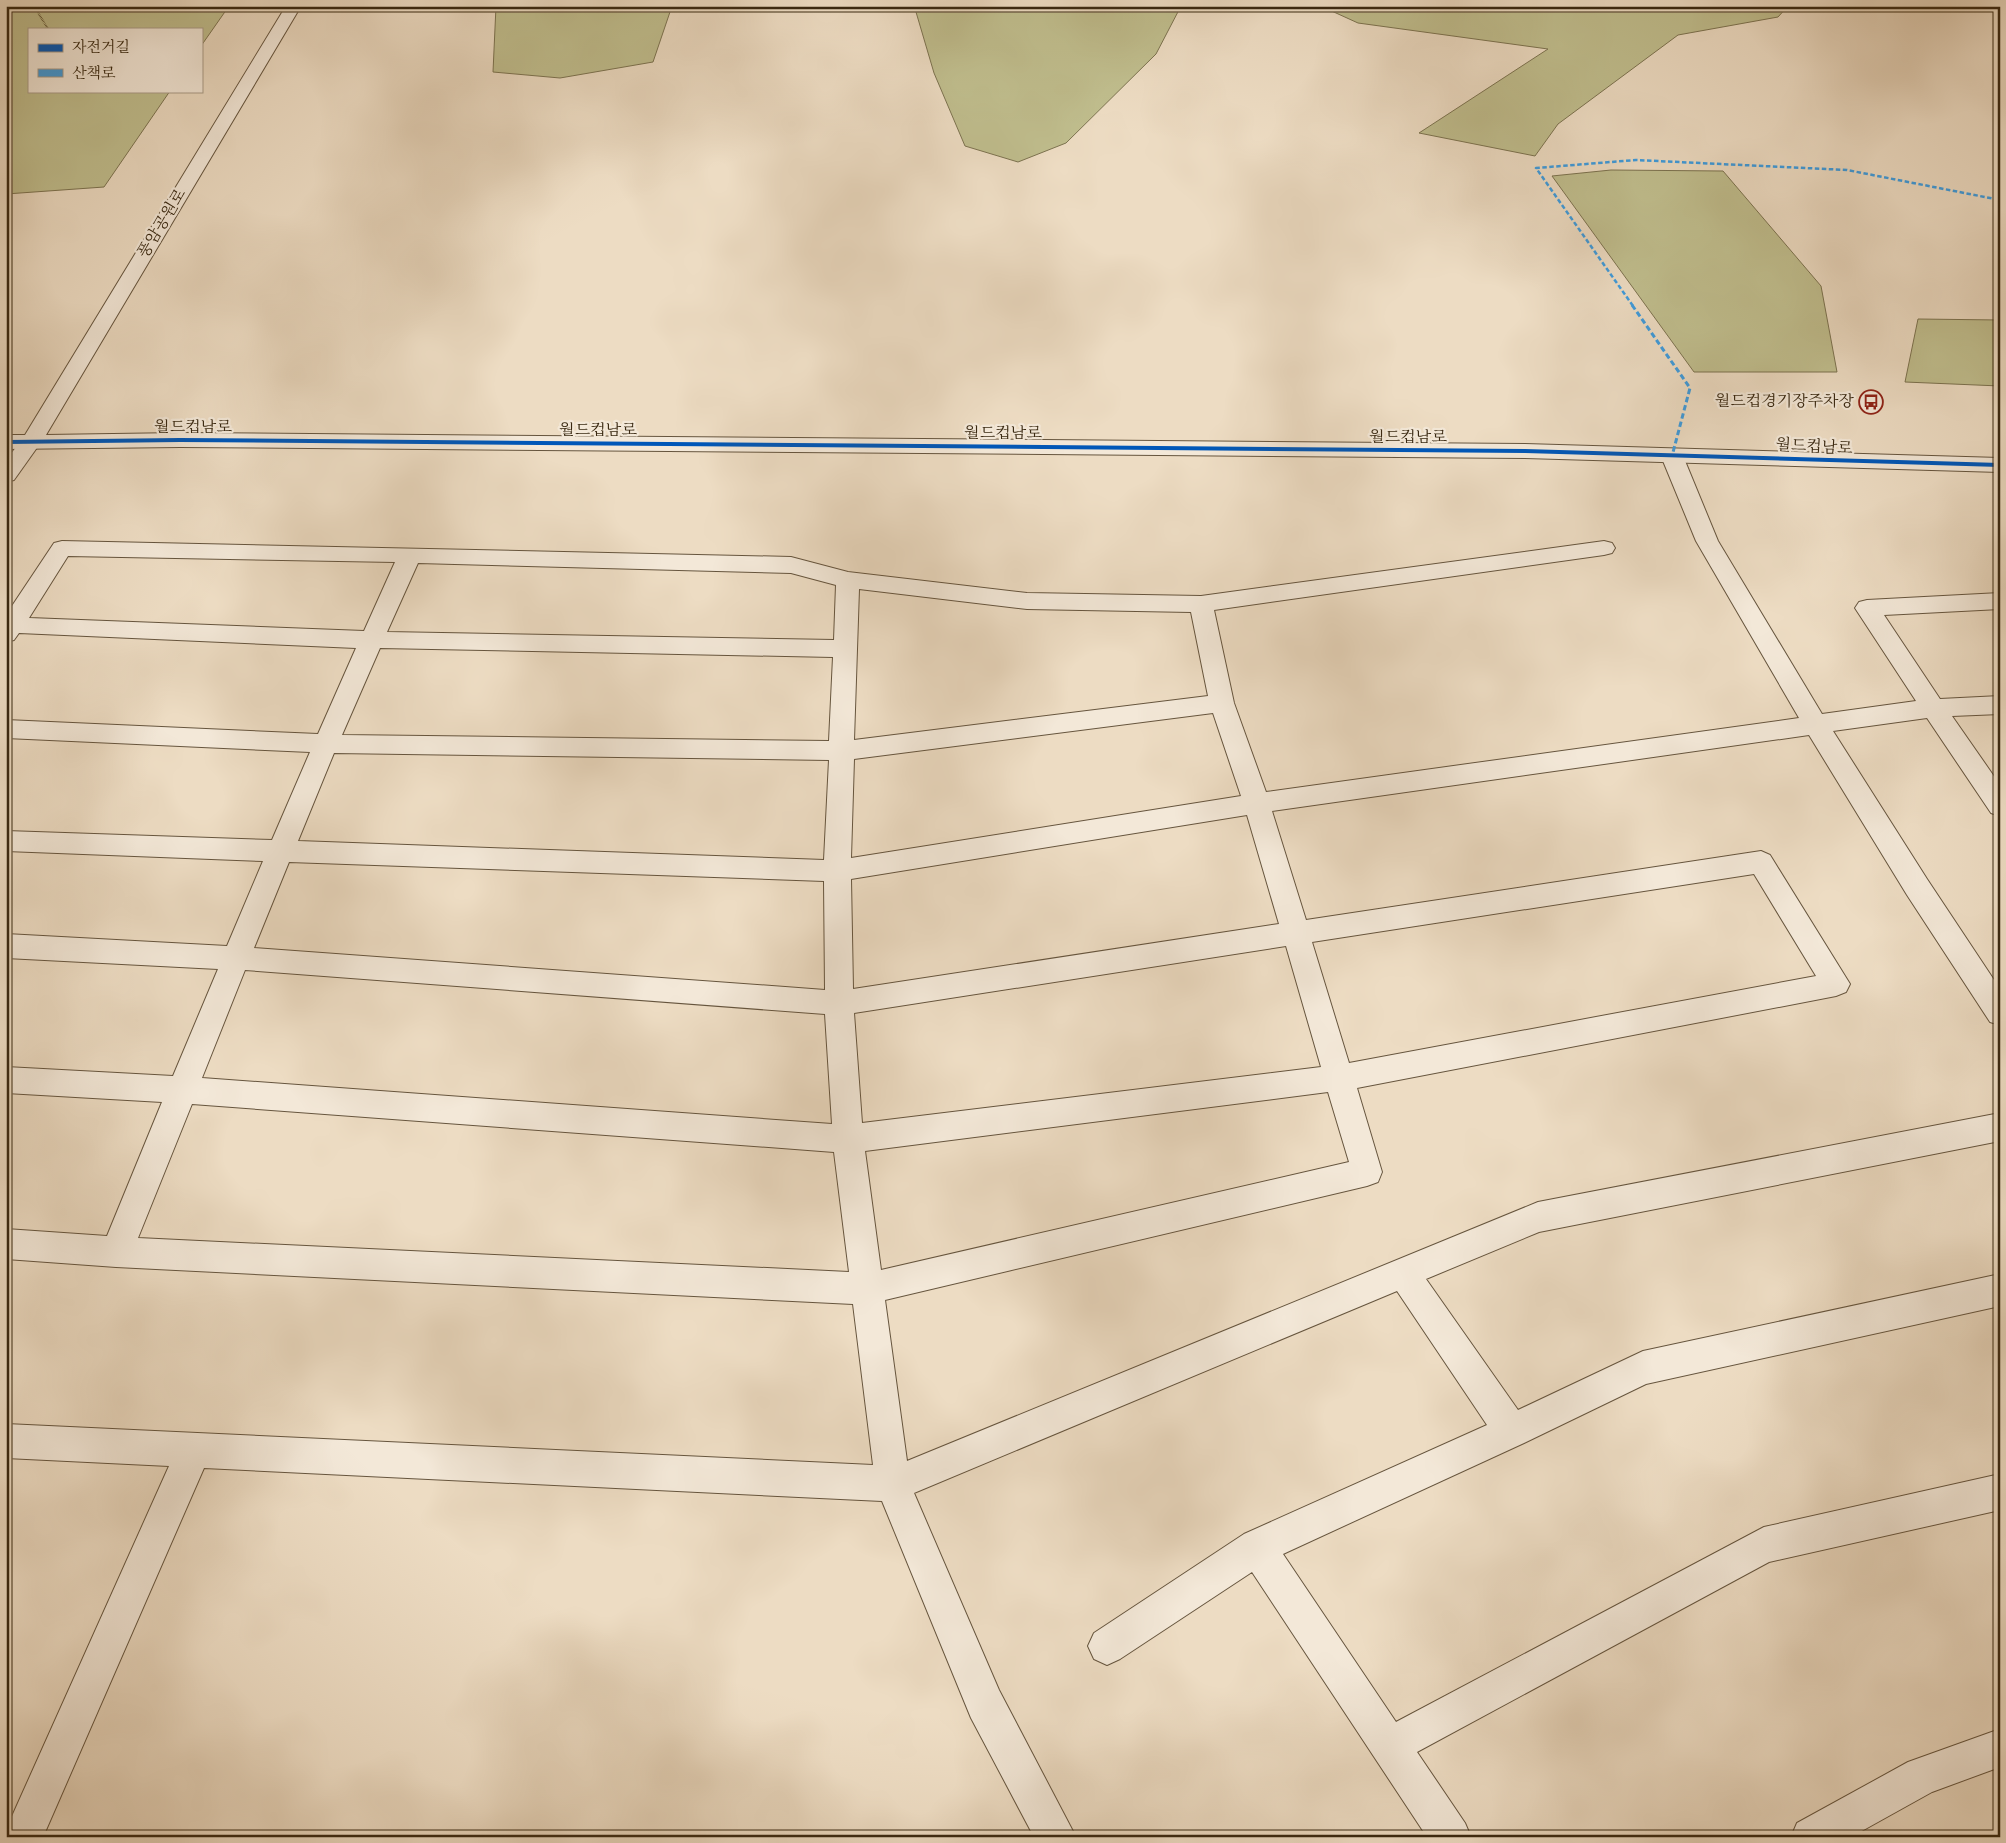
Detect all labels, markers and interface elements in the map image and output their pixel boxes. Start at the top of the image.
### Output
legend [28,28,202,92]
text: 자전거길 [72,38,130,59]
text: 산책로 [72,64,116,85]
street label: 풍암공원로 [133,184,193,263]
bus stop icon: 월드컵경기장주차장 [1858,389,1884,415]
place label: 월드컵경기장주차장 [1715,391,1855,414]
street label: 월드컵남로 [154,417,232,440]
street label: 월드컵남로 [559,420,637,443]
street label: 월드컵남로 [964,423,1042,446]
street label: 월드컵남로 [1369,427,1447,450]
street label: 월드컵남로 [1775,434,1854,462]

